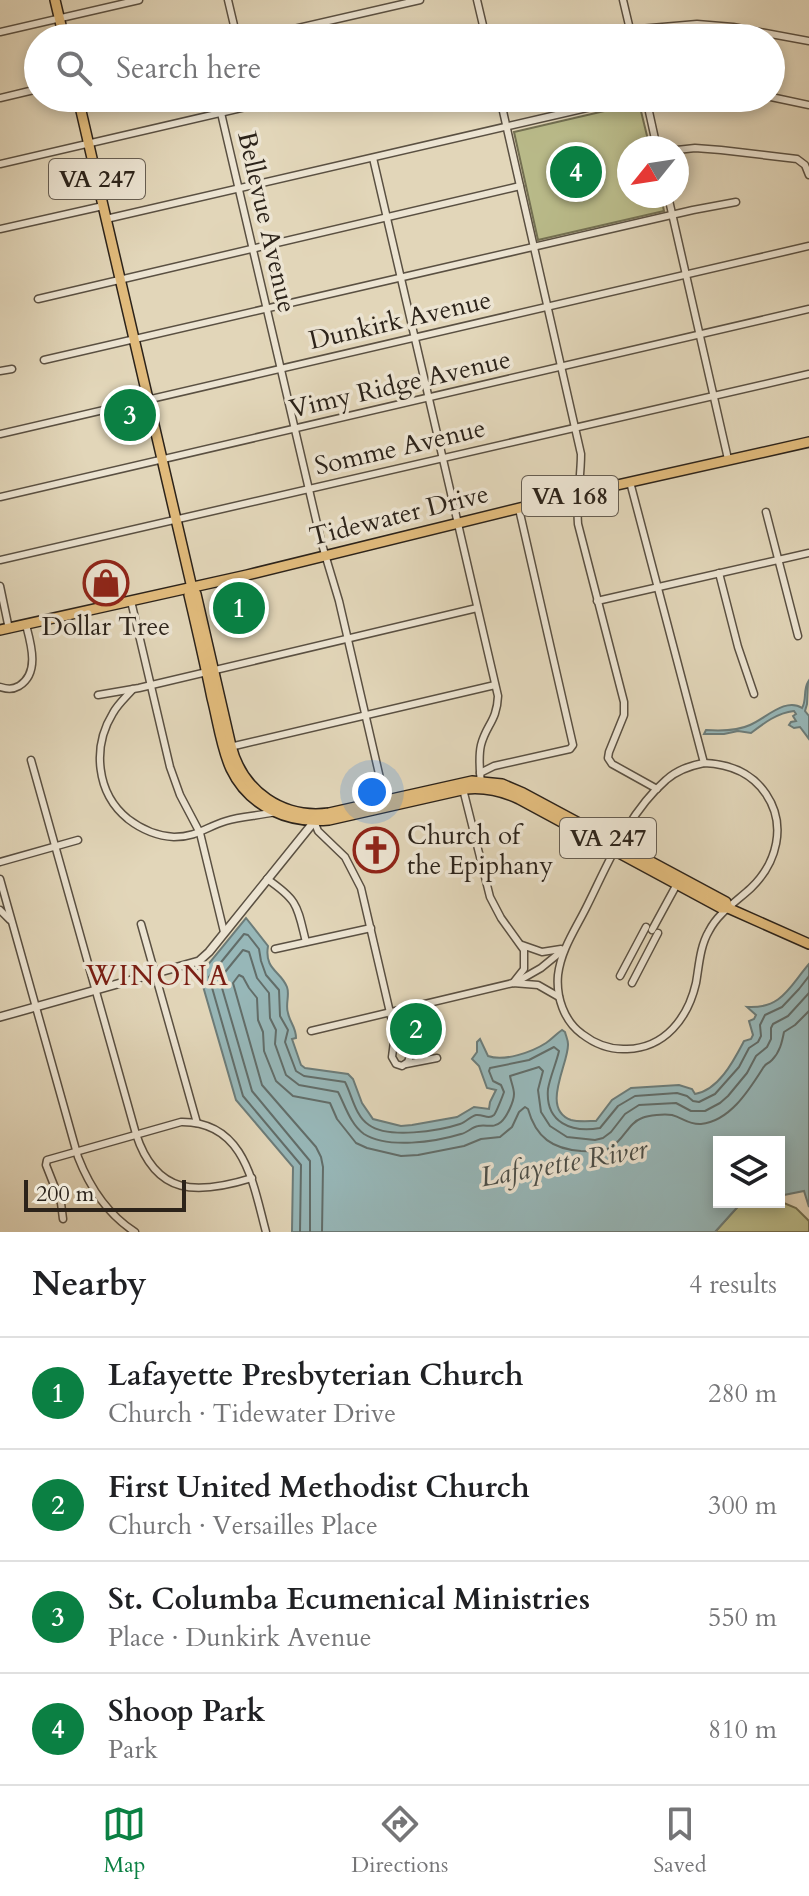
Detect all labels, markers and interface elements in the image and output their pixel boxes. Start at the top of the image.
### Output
search box [24,24,785,112]
icon: search [52,46,96,90]
text: Search here [116,48,261,89]
street label: Bellevue Avenue [229,128,305,316]
north arrow [617,136,689,208]
pin: 4 [550,142,602,202]
road number: VA 247 [49,159,145,199]
street label: Dunkirk Avenue [305,282,495,358]
street label: Vimy Ridge Avenue [286,342,514,426]
pin: 3 [104,385,156,445]
street label: Somme Avenue [311,410,489,484]
street label: Tidewater Drive [306,476,492,554]
road number: VA 168 [522,476,618,516]
shop icon: Dollar Tree [82,559,130,607]
pin: 1 [213,578,265,638]
place label: Dollar Tree [42,609,170,644]
your location [352,772,392,812]
place label: Church of the Epiphany [407,818,554,883]
road number: VA 247 [560,818,656,858]
church icon: Church of the Epiphany [352,826,400,874]
district label: WINONA [85,957,230,995]
pin: 2 [390,999,442,1059]
water label: Lafayette River [477,1129,651,1196]
map controls [713,1136,785,1208]
button: layers [713,1136,785,1208]
scale bar [24,1176,186,1212]
text: 200 m [36,1179,94,1209]
text: Nearby [32,1261,147,1307]
text: 4 results [689,1267,777,1302]
text: Lafayette Presbyterian Church [108,1355,523,1396]
text: 1 [51,1376,65,1411]
text: 280 m [708,1376,777,1411]
text: Church · Tidewater Drive [108,1396,396,1431]
text: First United Methodist Church [108,1467,530,1508]
text: 2 [51,1488,65,1523]
text: 300 m [708,1488,777,1523]
text: Church · Versailles Place [108,1508,378,1543]
text: St. Columba Ecumenical Ministries [108,1579,590,1620]
text: 3 [51,1600,65,1635]
text: 550 m [708,1600,777,1635]
text: Place · Dunkirk Avenue [108,1620,372,1655]
text: Shoop Park [108,1691,265,1732]
text: 4 [51,1712,65,1747]
text: 810 m [708,1712,777,1747]
text: Park [108,1732,158,1767]
tab: Map [102,1802,146,1880]
tab: Directions [351,1802,448,1880]
tab: Saved [653,1802,707,1880]

